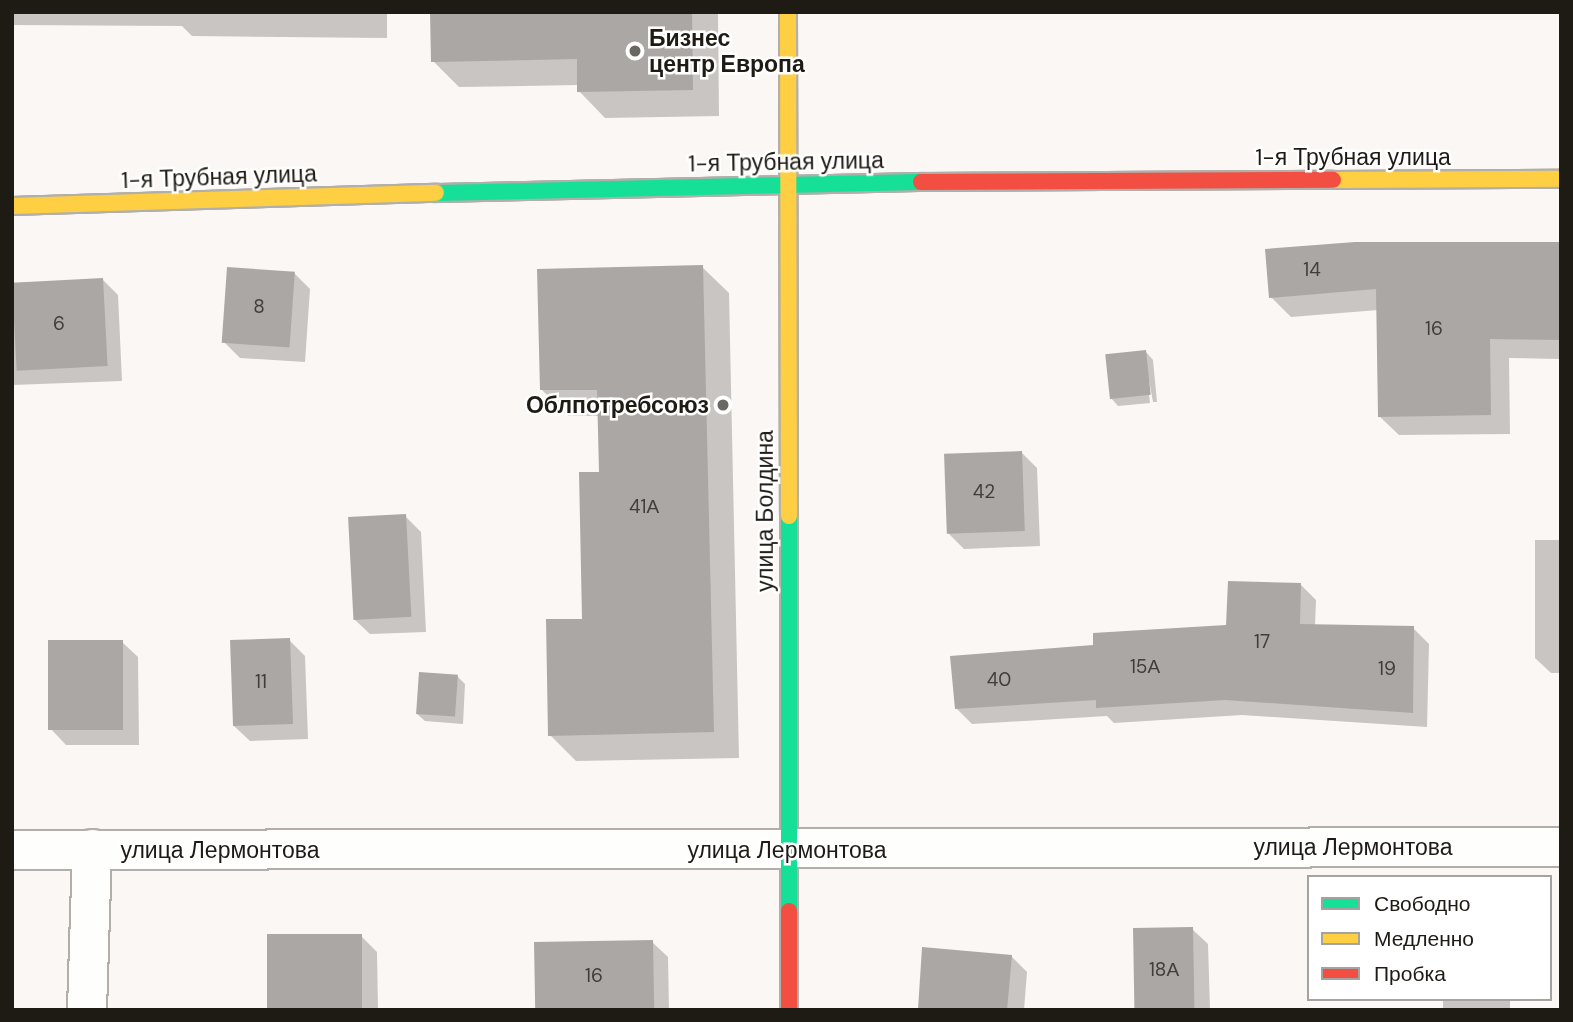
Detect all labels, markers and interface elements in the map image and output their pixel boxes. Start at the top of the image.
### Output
place label: Бизнес центр Европа [649,24,805,78]
marker: Бизнес центр Европа [627,43,643,59]
street label: 1-я Трубная улица [1255,143,1451,171]
street label: 1-я Трубная улица [688,146,884,178]
street label: 1-я Трубная улица [121,160,317,194]
house number: 14 [1303,259,1321,281]
house number: 8 [253,296,265,318]
house number: 6 [53,313,65,335]
house number: 16 [1425,318,1443,340]
place label: Облпотребсоюз [526,391,709,419]
marker: Облпотребсоюз [715,397,731,413]
street label: улица Болдина [751,430,779,592]
house number: 42 [973,481,995,503]
house number: 41А [629,496,659,518]
house number: 17 [1254,631,1270,653]
house number: 15А [1130,656,1160,678]
house number: 19 [1378,658,1396,680]
house number: 40 [987,669,1011,691]
house number: 11 [255,671,267,693]
street label: улица Лермонтова [1253,833,1453,861]
street label: улица Лермонтова [120,836,320,864]
street label: улица Лермонтова [687,836,887,864]
legend [1307,875,1552,1001]
text: Свободно [1374,890,1471,918]
text: Медленно [1374,925,1474,953]
house number: 18А [1149,959,1179,981]
text: Пробка [1374,960,1446,988]
house number: 16 [585,965,603,987]

